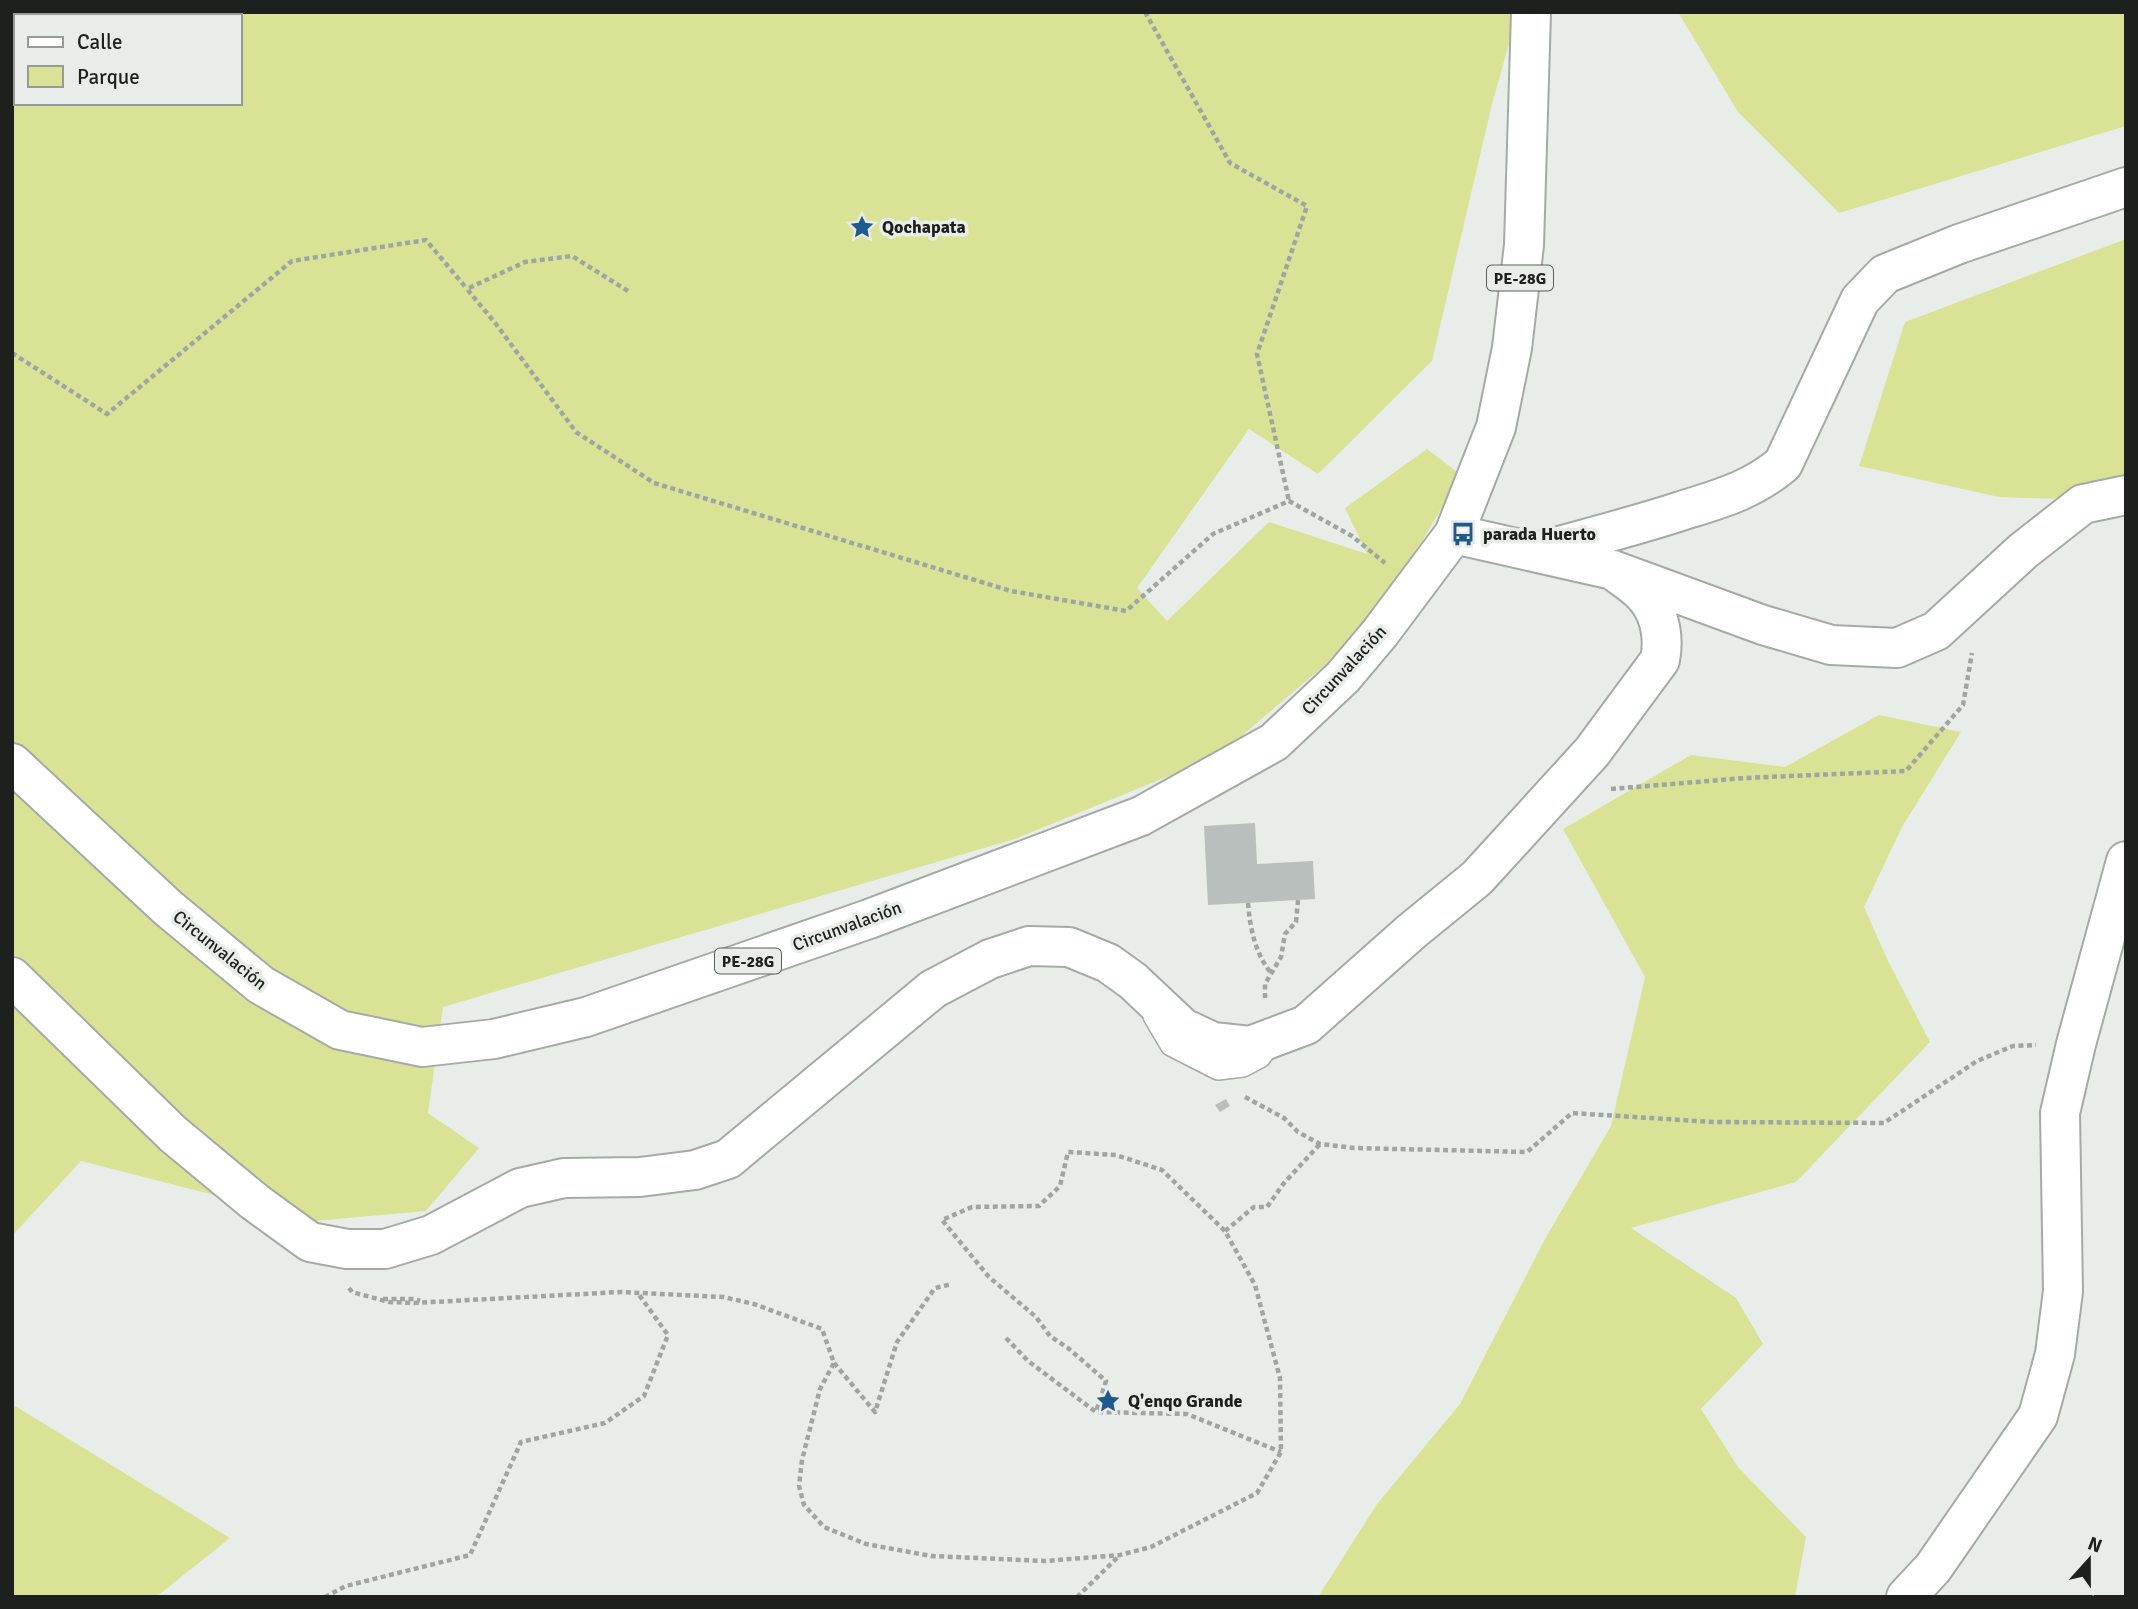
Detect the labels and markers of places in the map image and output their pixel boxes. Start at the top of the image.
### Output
place icon: Qochapata [848,213,876,241]
place label: Qochapata [882,216,966,238]
bus stop icon: parada Huerto [1449,520,1477,548]
place label: parada Huerto [1483,523,1596,545]
place icon: Q'enqo Grande [1094,1387,1122,1415]
place label: Q'enqo Grande [1128,1390,1243,1412]

